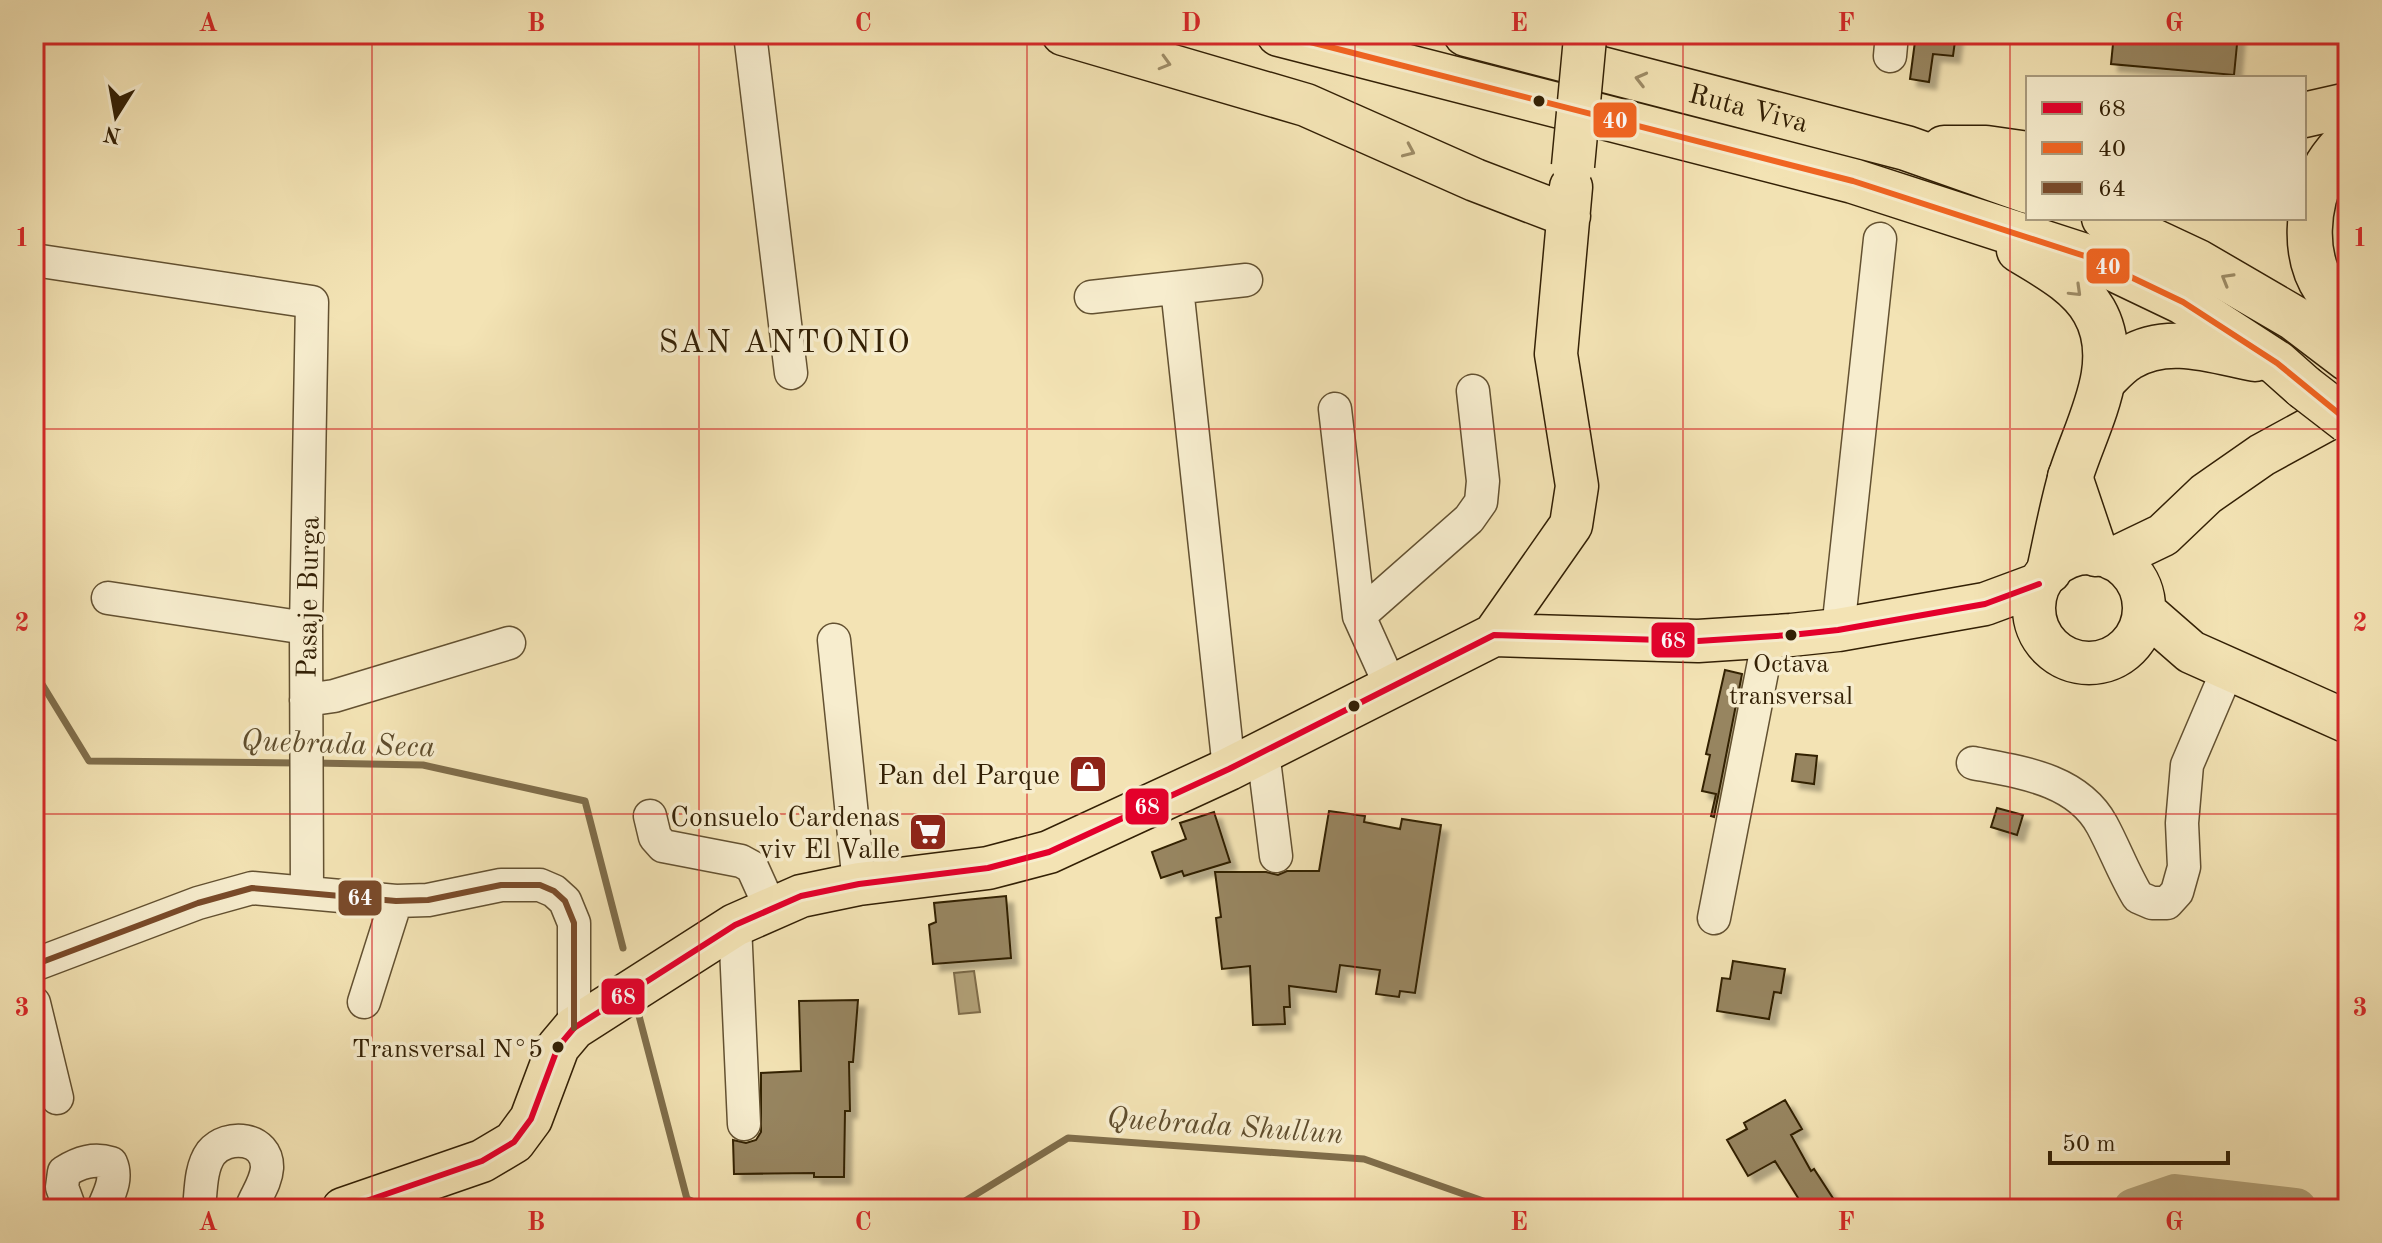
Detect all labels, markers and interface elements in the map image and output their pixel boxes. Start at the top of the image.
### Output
text: A [198,11,218,37]
text: B [527,11,545,37]
text: C [854,11,872,37]
text: D [1181,11,1201,37]
text: E [1510,11,1528,37]
text: F [1837,11,1855,37]
text: G [2165,11,2183,37]
one-way arrow [1158,54,1172,71]
one-way arrow [1634,72,1648,89]
north arrow [76,76,156,156]
legend [2026,76,2306,220]
street label: Ruta Viva [1685,81,1811,139]
unlabelled marker [1531,93,1547,109]
text: 68 [2098,98,2126,122]
line badge: 40 [1592,101,1638,139]
text: 40 [1602,111,1628,133]
text: N [102,121,123,146]
text: 40 [2098,138,2126,162]
one-way arrow [1401,141,1416,157]
text: 64 [2098,178,2126,202]
text: 1 [14,226,30,252]
text: 1 [2352,226,2368,252]
line badge: 40 [2085,247,2131,285]
text: 40 [2095,257,2121,279]
one-way arrow [2221,273,2236,289]
one-way arrow [2067,282,2081,297]
district label: SAN ANTONIO [658,328,912,360]
street label: Pasaje Burga [295,516,325,678]
text: 2 [14,611,30,637]
text: 2 [2352,611,2368,637]
line badge: 68 [1650,621,1696,659]
marker: Octava transversal [1783,627,1799,643]
text: 68 [1660,631,1686,653]
place label: Octava transversal [1729,652,1853,710]
unlabelled marker [1346,698,1362,714]
water label: Quebrada Seca [240,727,436,763]
shop icon: Pan del Parque [1067,753,1109,795]
place label: Pan del Parque [877,763,1060,791]
line badge: 68 [1124,787,1170,826]
text: 68 [1134,797,1160,819]
place label: Consuelo Cardenas viv El Valle [670,805,900,865]
supermarket icon: Consuelo Cardenas viv El Valle [907,811,949,853]
line badge: 64 [337,879,383,917]
text: 64 [347,888,373,910]
line badge: 68 [600,977,646,1016]
text: 68 [610,987,636,1009]
text: 3 [14,996,30,1022]
text: 3 [2352,996,2368,1022]
place label: Transversal N°5 [352,1037,543,1063]
marker: Transversal N°5 [550,1039,566,1055]
water label: Quebrada Shullun [1105,1104,1344,1150]
scale bar [2050,1115,2228,1165]
text: 50 m [2062,1133,2116,1157]
text: A [198,1210,218,1236]
text: B [527,1210,545,1236]
text: C [854,1210,872,1236]
text: D [1181,1210,1201,1236]
text: E [1510,1210,1528,1236]
text: F [1837,1210,1855,1236]
text: G [2165,1210,2183,1236]

